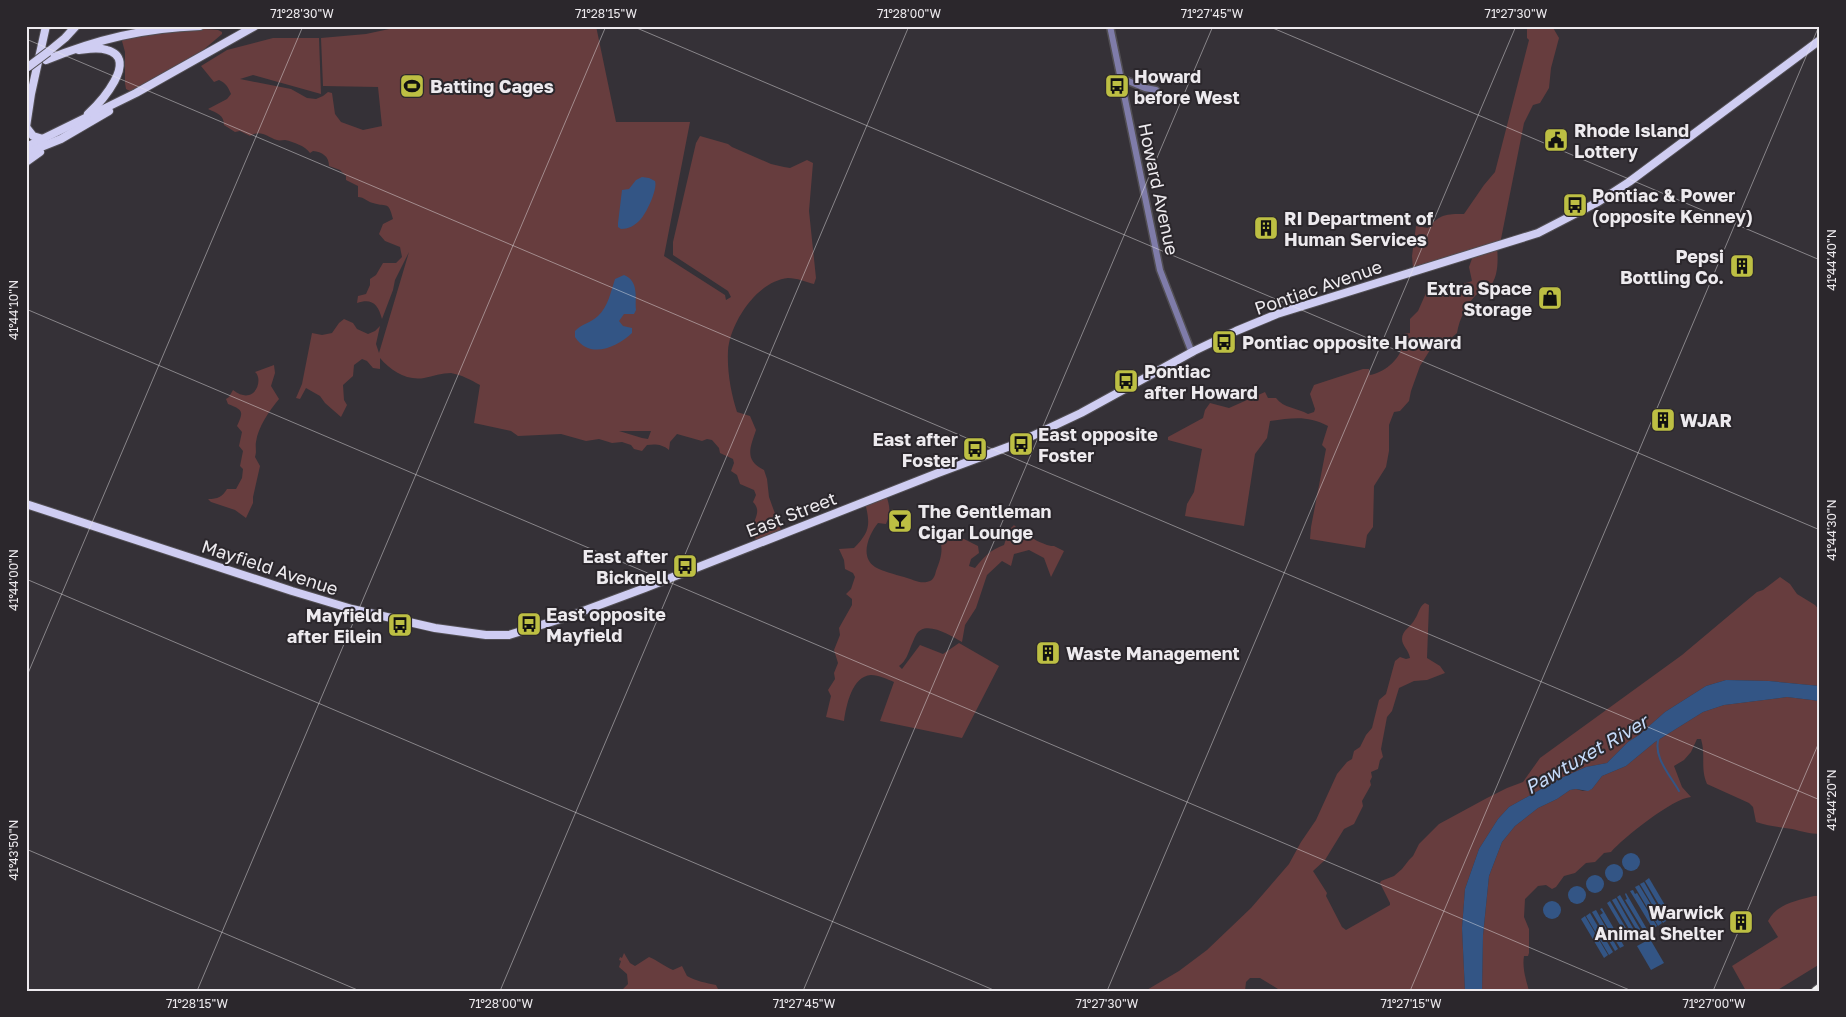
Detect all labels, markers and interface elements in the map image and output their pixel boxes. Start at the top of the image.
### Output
text: 71°28'30"W [270,6,334,21]
text: 71°28'15"W [575,6,637,21]
text: 71°28'00"W [877,6,942,21]
text: 71°27'45"W [1181,6,1244,21]
text: 71°27'30"W [1485,6,1548,21]
place label: Howard before West [1134,65,1240,108]
sports icon: Batting Cages [399,73,425,99]
bus stop icon: Howard before West [1104,73,1130,99]
place label: Batting Cages [430,75,554,97]
place label: Rhode Island Lottery [1574,119,1689,162]
street label: Howard Avenue [1134,121,1184,257]
public building icon: Rhode Island Lottery [1543,127,1569,153]
place label: Pontiac & Power (opposite Kenney) [1592,184,1753,227]
bus stop icon: Pontiac & Power (opposite Kenney) [1562,192,1588,218]
place label: RI Department of Human Services [1284,207,1433,250]
building icon: RI Department of Human Services [1253,215,1279,241]
text: 41°44'40"N [1824,229,1839,291]
place label: Pepsi Bottling Co. [1620,245,1724,288]
building icon: Pepsi Bottling Co. [1729,253,1755,279]
street label: Pontiac Avenue [1251,255,1385,319]
place label: Extra Space Storage [1427,277,1532,320]
text: 41°44'10"N [6,280,21,340]
shop icon: Extra Space Storage [1537,285,1563,311]
bus stop icon: Pontiac opposite Howard [1211,329,1237,355]
place label: Pontiac opposite Howard [1242,331,1461,353]
place label: Pontiac after Howard [1144,360,1258,403]
bus stop icon: Pontiac after Howard [1113,368,1139,394]
building icon: WJAR [1650,407,1676,433]
place label: WJAR [1680,409,1732,431]
place label: East opposite Foster [1038,423,1158,466]
place label: East after Foster [872,428,958,471]
bus stop icon: East opposite Foster [1008,431,1034,457]
bus stop icon: East after Foster [962,436,988,462]
street label: East Street [742,487,840,541]
text: 41°44'30"N [1824,499,1839,561]
place label: The Gentleman Cigar Lounge [918,500,1051,543]
bar icon: The Gentleman Cigar Lounge [887,508,913,534]
street label: Mayfield Avenue [199,535,341,599]
place label: East after Bicknell [582,545,668,588]
text: 41°44'00"N [6,549,21,611]
bus stop icon: East after Bicknell [672,553,698,579]
place label: East opposite Mayfield [546,603,666,646]
place label: Mayfield after Eilein [287,604,382,647]
bus stop icon: East opposite Mayfield [516,611,542,637]
bus stop icon: Mayfield after Eilein [387,612,413,638]
building icon: Waste Management [1035,640,1061,666]
place label: Waste Management [1066,642,1240,664]
water label: Pawtuxet River [1521,708,1654,798]
text: 41°44'20"N [1824,769,1839,831]
text: 41°43'50"N [6,820,21,880]
place label: Warwick Animal Shelter [1595,901,1725,944]
building icon: Warwick Animal Shelter [1728,909,1754,935]
text: 71°28'15"W [166,996,228,1011]
text: 71°28'00"W [469,996,534,1011]
text: 71°27'45"W [773,996,836,1011]
text: 71°27'30"W [1076,996,1139,1011]
text: 71°27'15"W [1380,996,1442,1011]
text: 71°27'00"W [1682,996,1746,1011]

